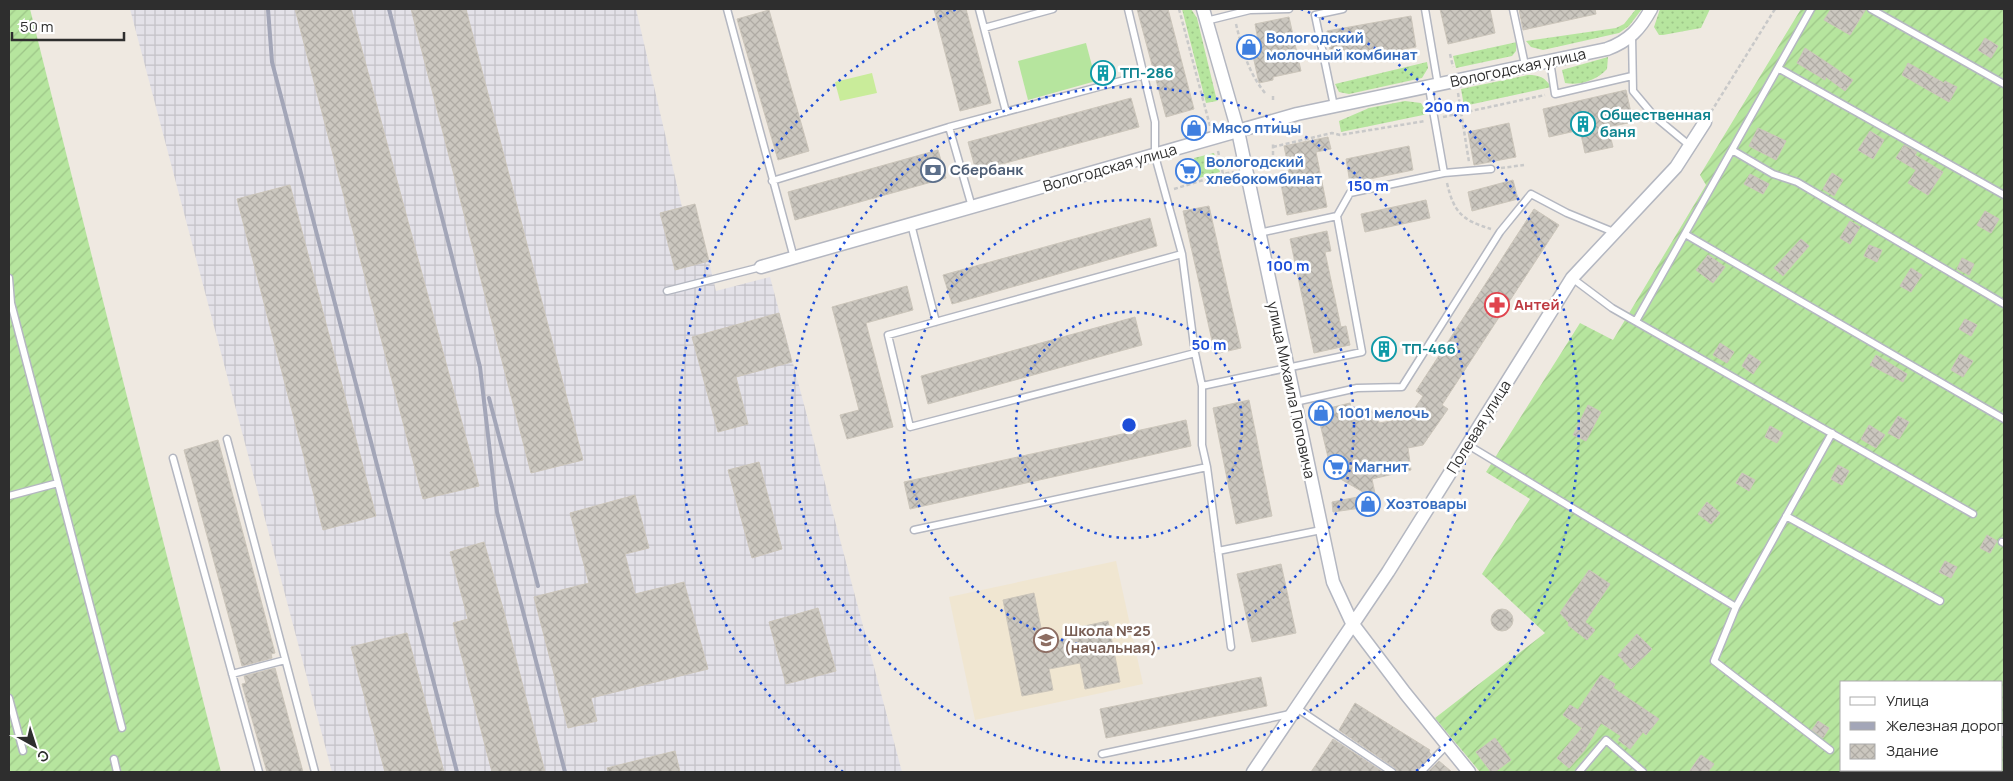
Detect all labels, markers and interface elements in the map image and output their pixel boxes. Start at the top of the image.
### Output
scale bar [12,10,125,42]
text: 50 m [20,16,54,37]
place label: Вологодский молочный комбинат [1266,27,1418,65]
shop icon: Вологодский молочный комбинат [1236,34,1262,60]
street label: Вологодская улица [1448,43,1588,92]
building icon: ТП-286 [1090,60,1116,86]
place label: ТП-286 [1120,62,1174,83]
text: 200 m [1424,96,1470,117]
place label: Общественная баня [1600,104,1711,142]
building icon: Общественная баня [1570,111,1596,137]
shop icon: Мясо птицы [1181,115,1207,141]
place label: Мясо птицы [1212,117,1301,138]
street label: Вологодская улица [1041,138,1179,197]
place label: Вологодский хлебокомбинат [1206,151,1322,189]
bank icon: Сбербанк [920,157,946,183]
supermarket icon: Вологодский хлебокомбинат [1175,158,1201,184]
place label: Сбербанк [950,159,1024,180]
text: 150 m [1347,175,1389,196]
text: 100 m [1267,255,1309,276]
pharmacy icon: Антей [1484,292,1510,318]
place label: Антей [1514,294,1560,315]
street label: улица Михаила Поповича [1262,299,1321,480]
text: 50 m [1191,334,1227,355]
building icon: ТП-466 [1371,336,1397,362]
place label: ТП-466 [1402,338,1456,359]
street label: Полевая улица [1441,376,1516,478]
shop icon: 1001 мелочь [1308,400,1334,426]
place label: 1001 мелочь [1338,402,1429,423]
centre of rings [1120,416,1138,434]
supermarket icon: Магнит [1323,454,1349,480]
place label: Магнит [1354,456,1409,477]
shop icon: Хозтовары [1355,491,1381,517]
place label: Хозтовары [1386,493,1467,514]
place label: Школа №25 (начальная) [1064,620,1157,658]
school or university icon: Школа №25 (начальная) [1033,627,1059,653]
legend [1840,681,2003,771]
text: Улица [1886,690,1929,711]
text: Железная дорога [1886,715,2011,736]
north arrow [10,721,60,771]
text: Здание [1886,740,1939,761]
text: С [33,746,53,767]

